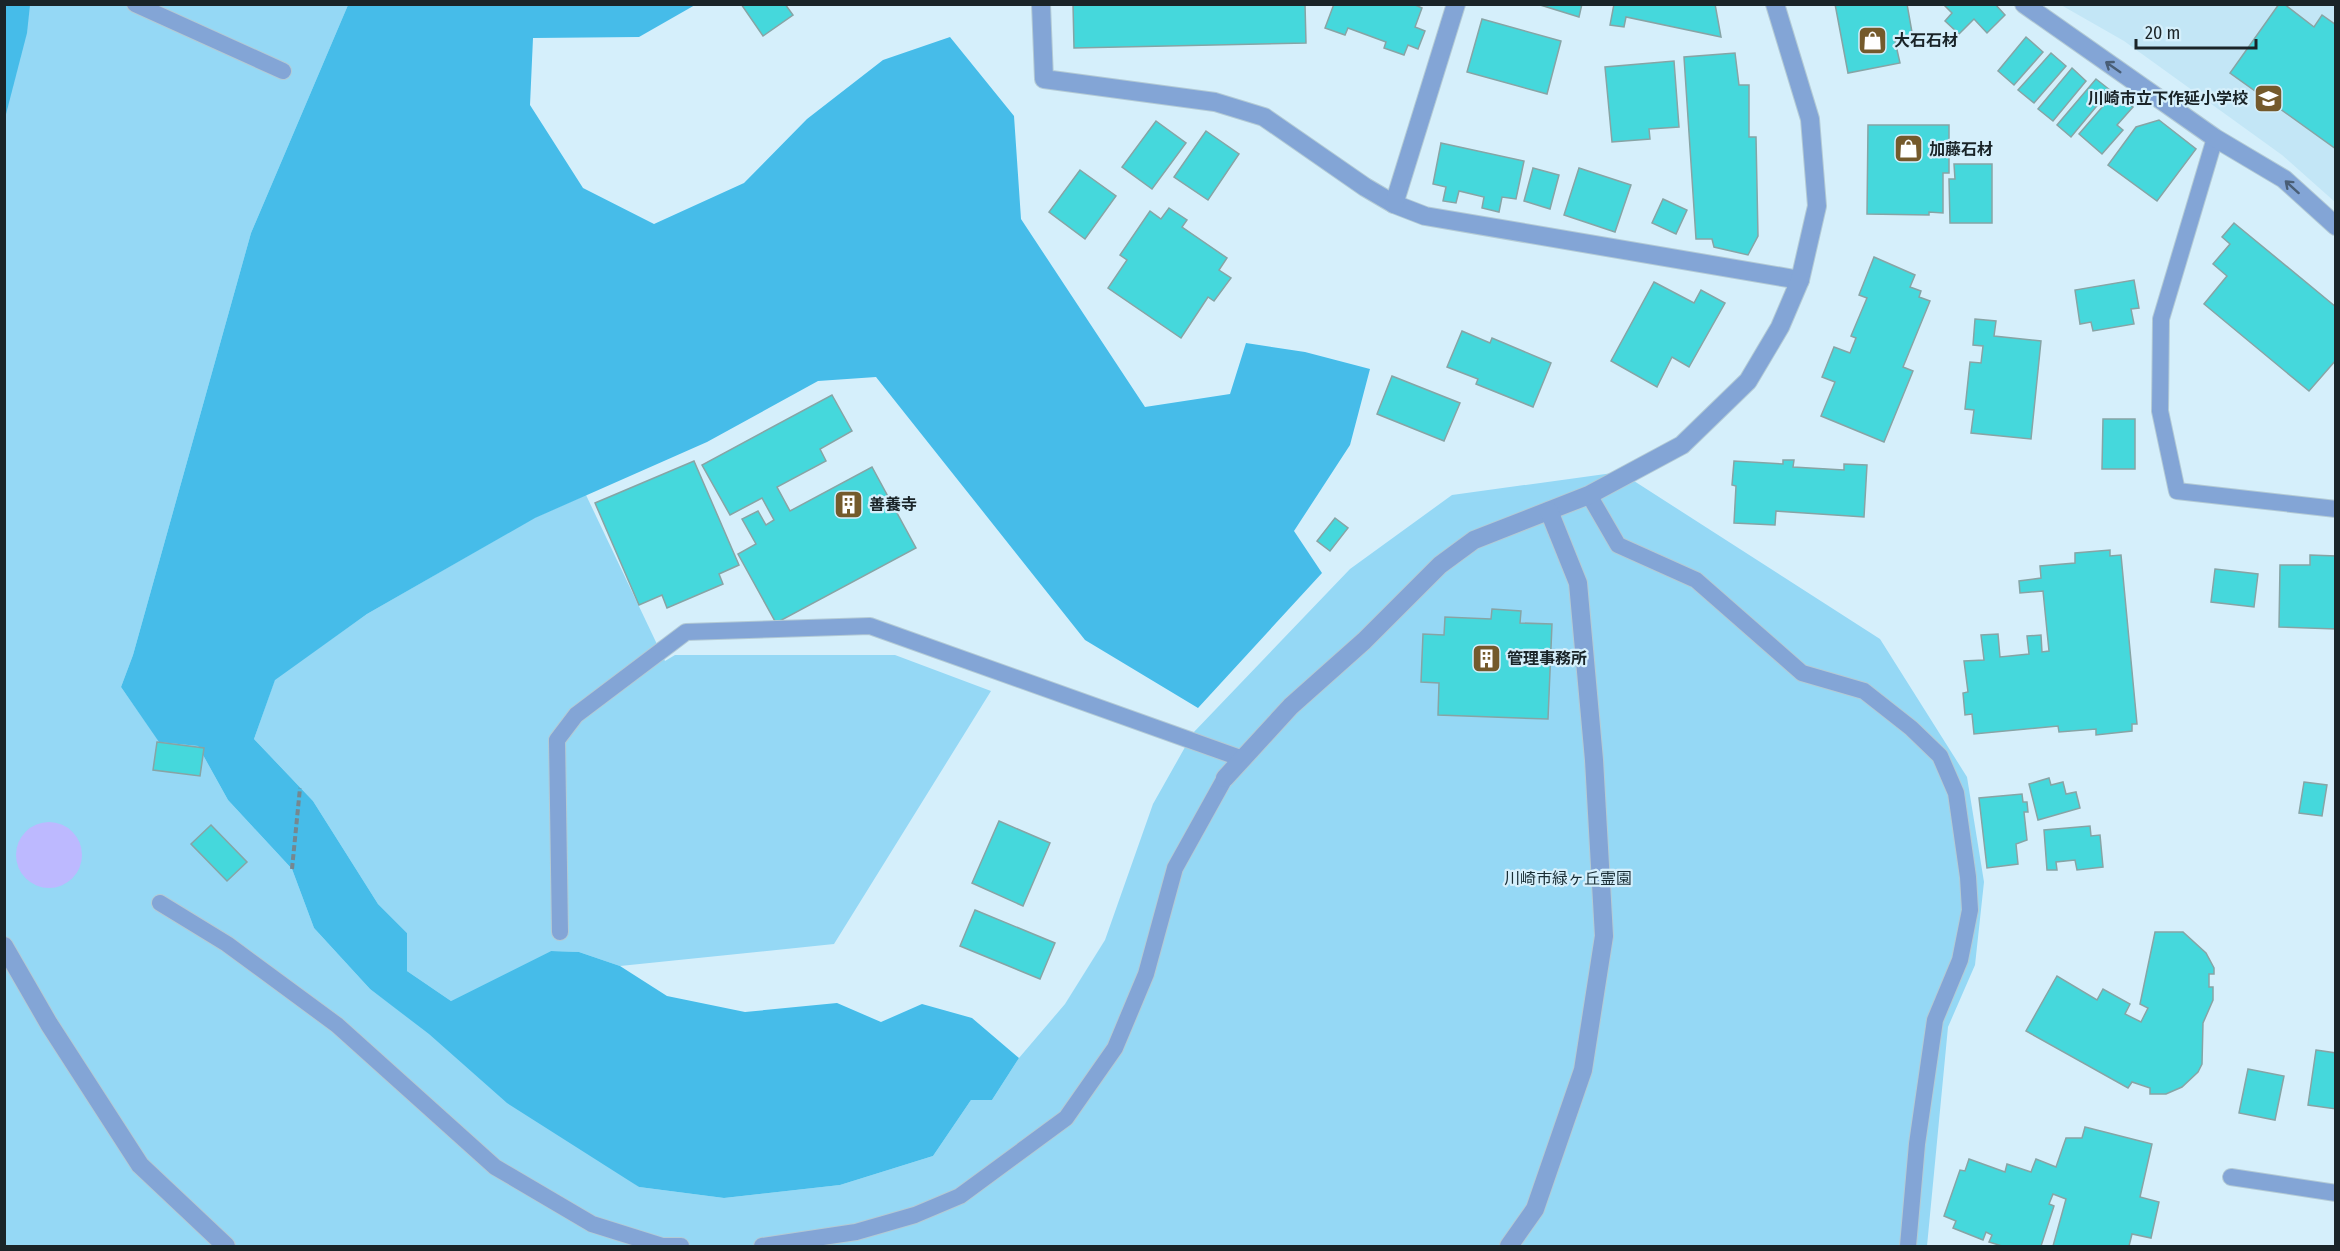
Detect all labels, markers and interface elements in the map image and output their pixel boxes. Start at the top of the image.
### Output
scale bar [2136,12,2256,50]
text: 20 m [2145,22,2180,44]
shop icon: 大石石材 [1857,24,1889,56]
place label: 大石石材 [1894,31,1958,50]
one-way arrow [2105,61,2121,73]
school or university icon: 川崎市立下作延小学校 [2253,82,2285,114]
place label: 川崎市立下作延小学校 [2088,89,2248,108]
shop icon: 加藤石材 [1892,133,1924,165]
place label: 加藤石材 [1929,140,1993,159]
one-way arrow [2285,180,2300,194]
building icon: 善養寺 [832,488,864,520]
place label: 善養寺 [869,495,917,514]
building icon: 管理事務所 [1470,642,1502,674]
place label: 管理事務所 [1507,649,1587,668]
park label: 川崎市緑ヶ丘霊園 [1504,869,1632,888]

